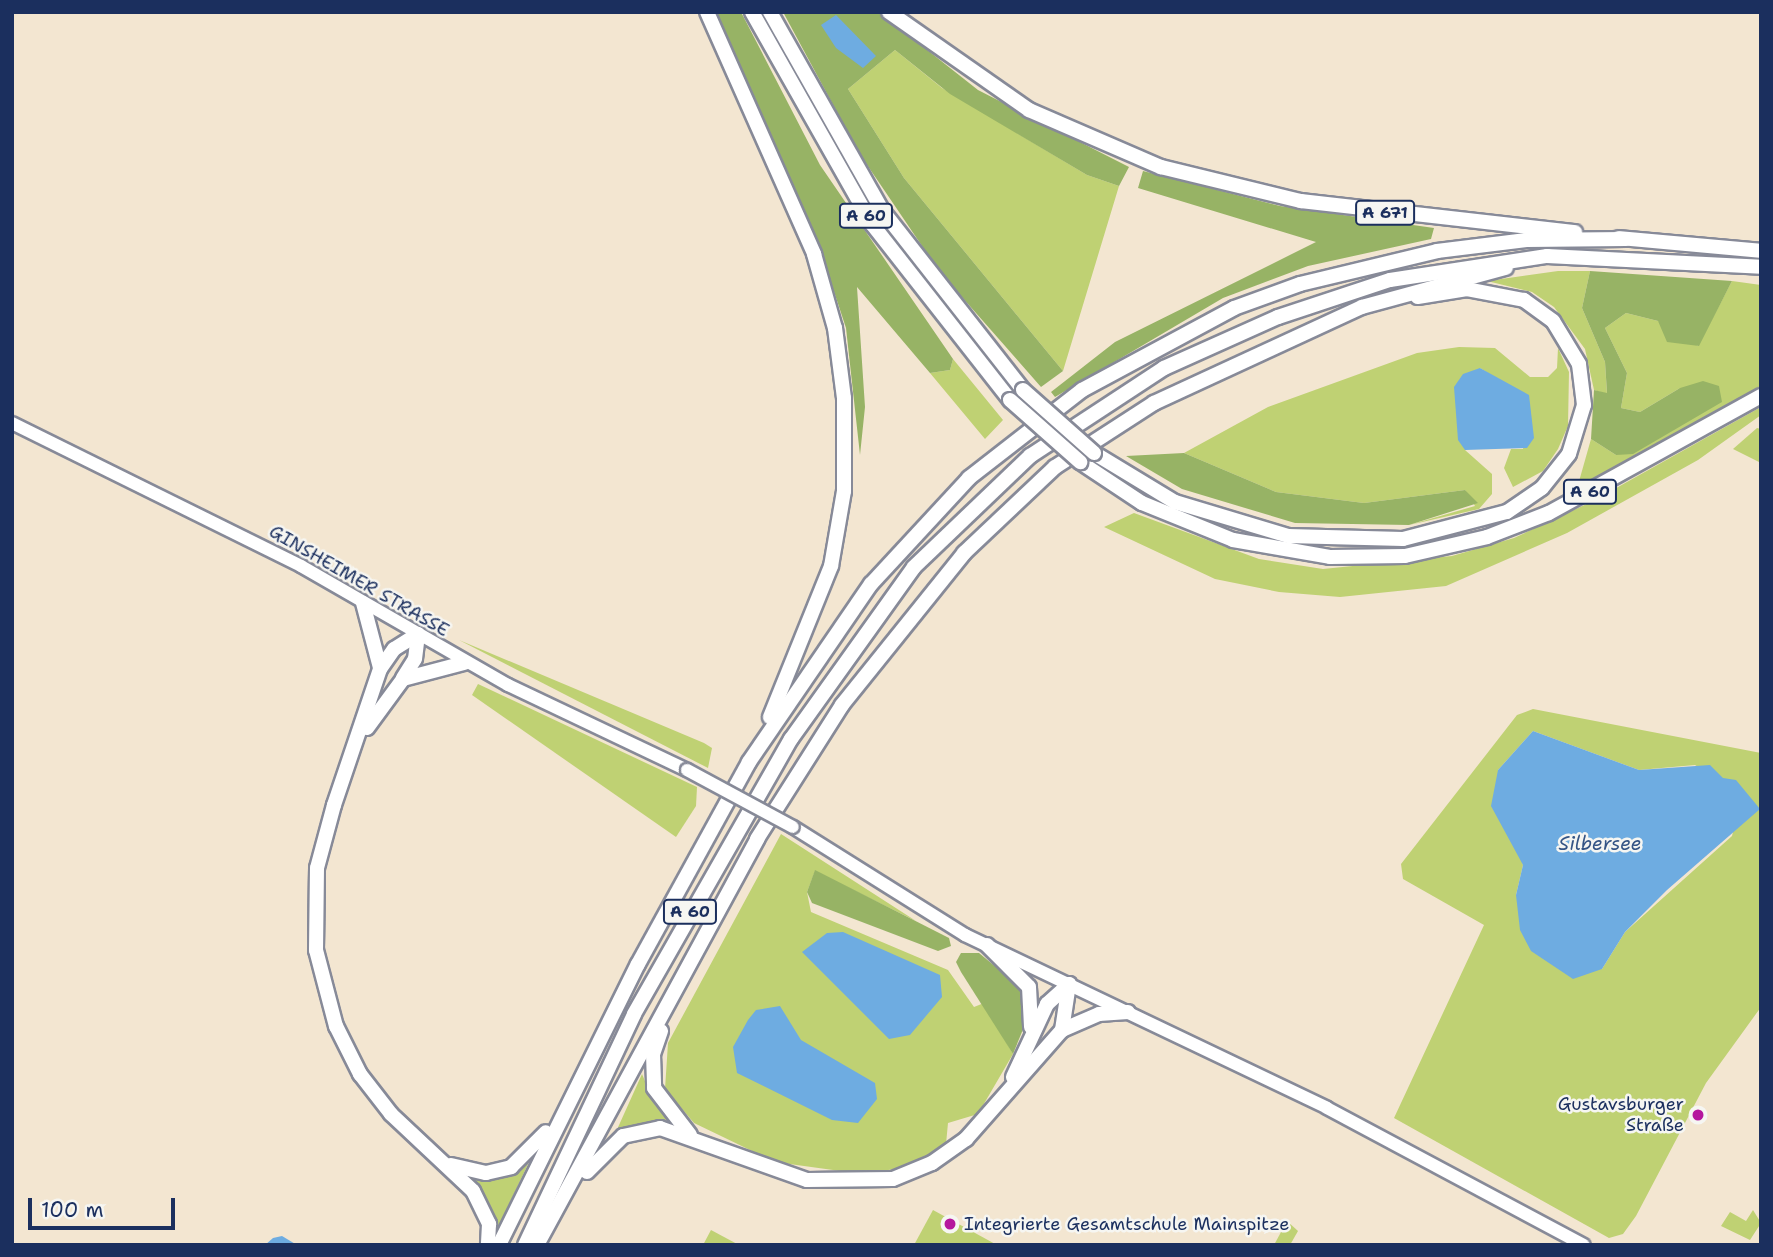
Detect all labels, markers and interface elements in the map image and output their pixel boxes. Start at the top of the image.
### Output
road number: A 671 [1354,200,1416,226]
road number: A 60 [838,204,894,229]
road number: A 60 [1562,480,1618,505]
street label: GINSHEIMER STRASSE [265,521,453,641]
water label: Silbersee [1558,833,1642,855]
road number: A 60 [662,900,718,924]
place label: Gustavsburger Straße [1558,1094,1684,1136]
marker: Gustavsburger Straße [1690,1107,1706,1123]
scale bar [32,1184,178,1228]
text: 100 m [41,1196,104,1224]
place label: Integrierte Gesamtschule Mainspitze [964,1213,1289,1235]
marker: Integrierte Gesamtschule Mainspitze [942,1216,958,1232]

